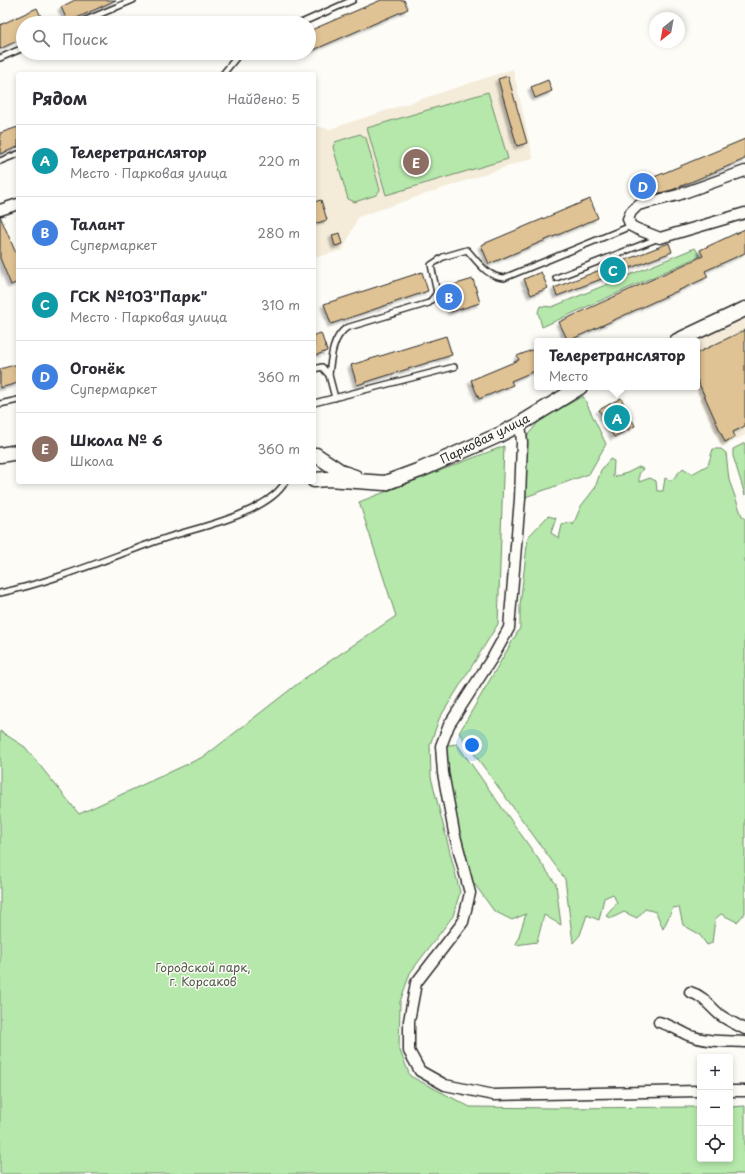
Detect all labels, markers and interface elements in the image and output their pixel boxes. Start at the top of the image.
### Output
north arrow [649,12,685,48]
search box [16,16,316,60]
icon: search [30,27,52,49]
text: Поиск [62,27,108,50]
text: Рядом [32,85,87,111]
text: Найдено: 5 [228,89,300,108]
text: Телеретранслятор [70,140,207,163]
pin: E [403,147,429,177]
text: A [40,151,50,170]
text: 220 m [258,151,300,170]
text: Место · Парковая улица [70,163,227,182]
pin: D [630,171,656,201]
text: Талант [70,212,124,235]
text: B [41,223,49,242]
text: 280 m [258,223,300,242]
text: Супермаркет [70,235,157,254]
pin: C [600,255,626,285]
pin: B [436,282,462,312]
text: ГСК №103"Парк" [70,284,207,307]
text: C [40,295,50,314]
text: 310 m [261,295,300,314]
text: Место · Парковая улица [70,307,227,326]
popup [534,338,700,390]
text: Телеретранслятор [549,343,685,366]
text: Огонёк [70,356,125,379]
text: Место [549,366,588,385]
text: D [40,367,50,386]
text: 360 m [257,367,300,386]
text: Супермаркет [70,379,157,398]
pin: A [604,403,630,433]
street label: Парковая улица [437,408,533,468]
text: Школа № 6 [70,428,163,451]
text: E [41,439,49,458]
text: 360 m [257,439,300,458]
text: Школа [70,451,114,470]
your location [462,735,482,755]
park label: Городской парк, г. Корсаков [155,958,251,990]
map controls [697,1054,733,1162]
button: + [697,1054,733,1090]
button: − [697,1090,733,1126]
button: locate [697,1126,733,1162]

